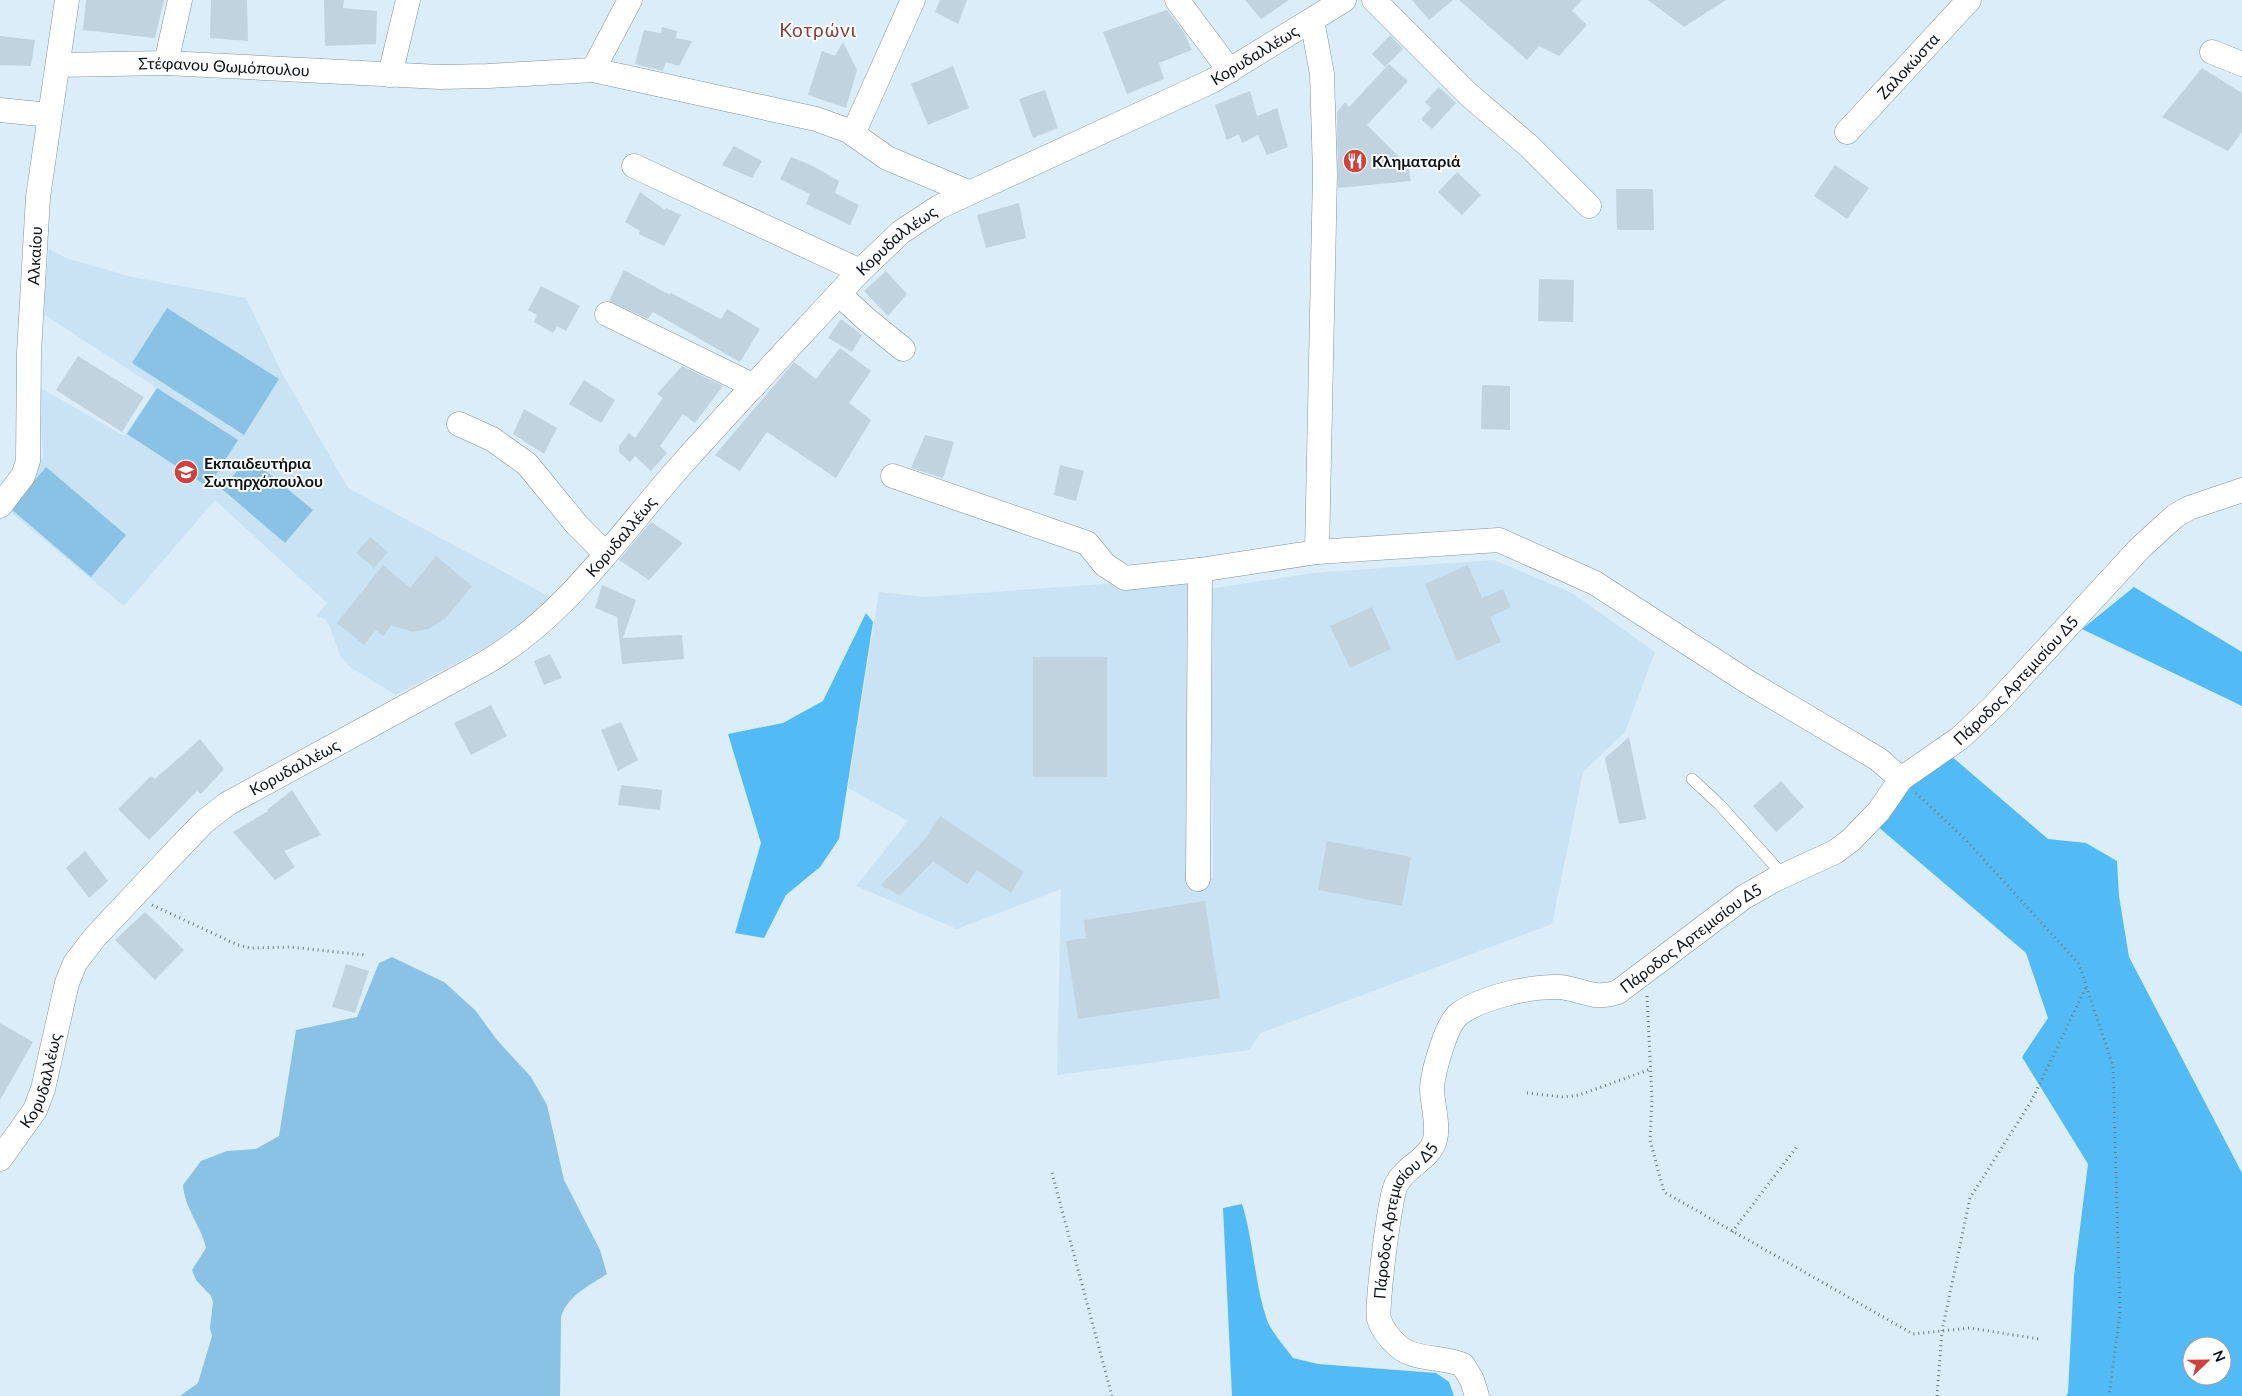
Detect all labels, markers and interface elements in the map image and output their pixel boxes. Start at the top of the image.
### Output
district label: Κοτρώνι [779,18,857,41]
street label: Κορυδαλλέως [1207,20,1302,89]
street label: Ζαλοκώστα [1873,28,1943,102]
street label: Στέφανου Θωμόπουλου [138,53,310,79]
restaurant icon: Κληματαριά [1342,148,1368,174]
place label: Κληματαριά [1372,151,1461,170]
street label: Κορυδαλλέως [852,201,940,279]
street label: Αλκαίου [23,226,45,286]
place label: Εκπαιδευτήρια Σωτηρχόπουλου [204,453,323,490]
school or university icon: Εκπαιδευτήρια Σωτηρχόπουλου [173,459,199,485]
street label: Κορυδαλλέως [581,492,660,580]
street label: Πάροδος Αρτεμισίου Δ5 [1949,611,2082,748]
street label: Κορυδαλλέως [246,734,343,799]
street label: Πάροδος Αρτεμισίου Δ5 [1616,879,1765,996]
street label: Κορυδαλλέως [15,1031,64,1131]
street label: Πάροδος Αρτεμισίου Δ5 [1369,1139,1442,1300]
north arrow [2182,1336,2232,1386]
text: N [2210,1348,2229,1364]

